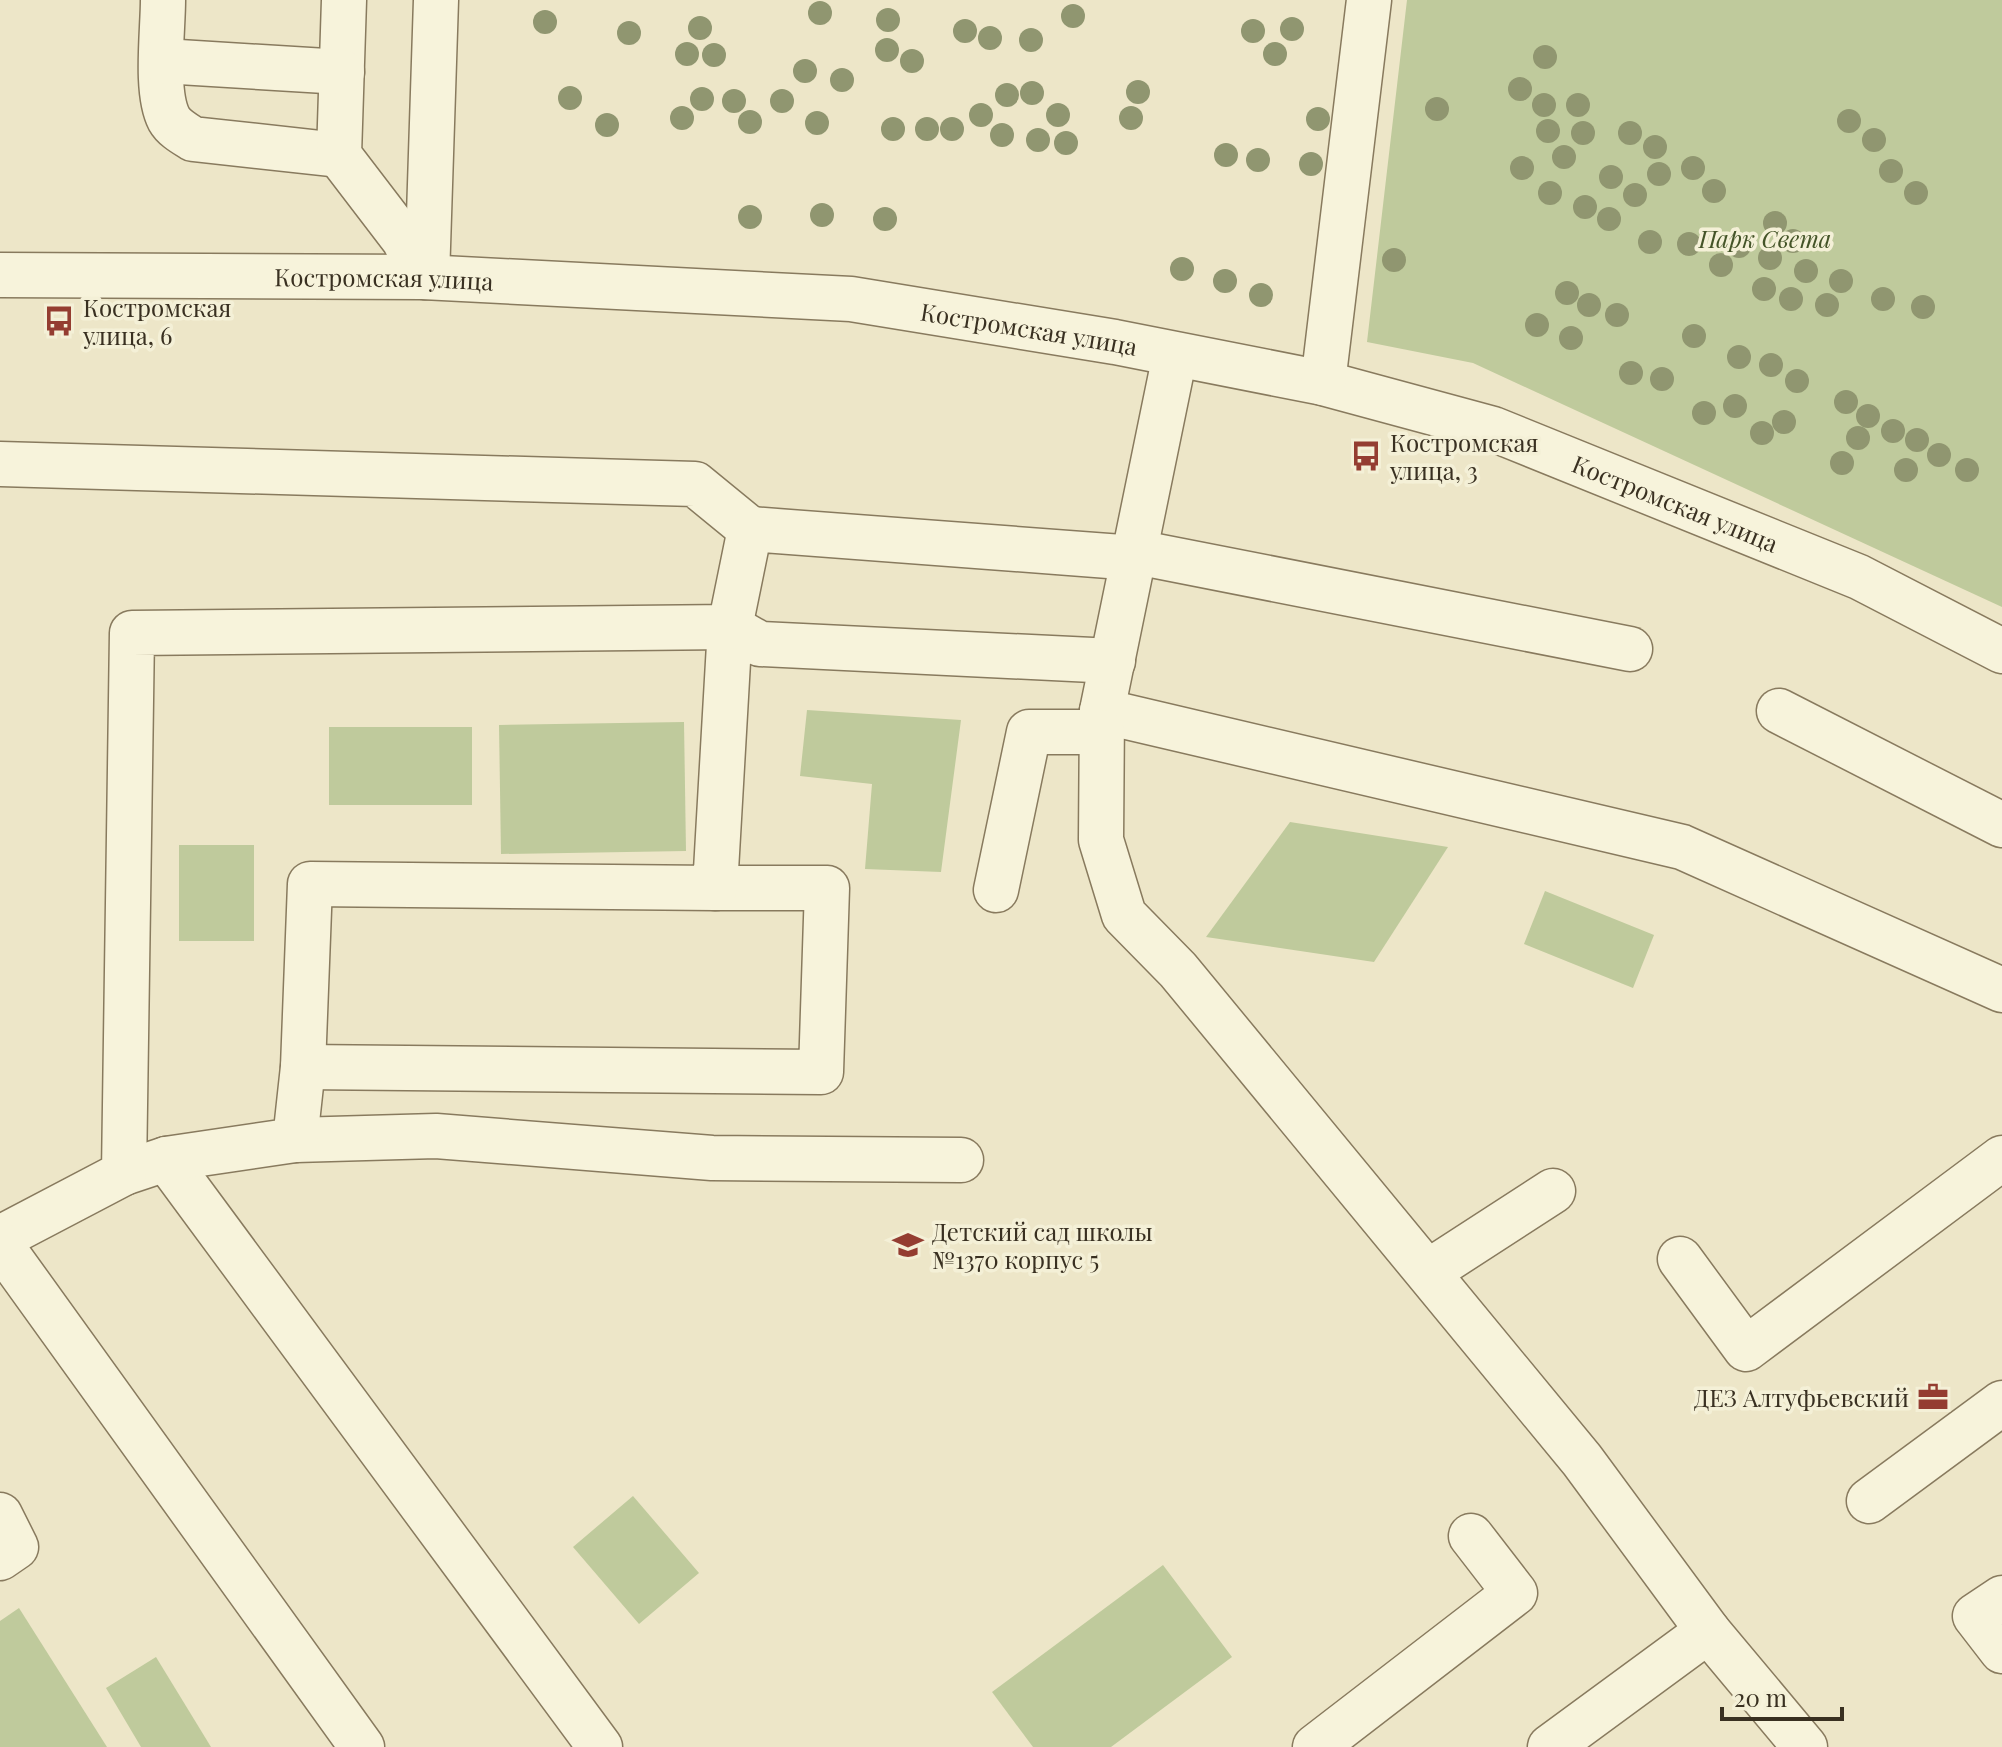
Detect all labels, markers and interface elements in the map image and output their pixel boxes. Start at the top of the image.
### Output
park label: Парк Света [1698,222,1831,254]
street label: Костромская улица [274,260,494,297]
place label: Костромская улица, 6 [82,291,232,351]
street label: Костромская улица [918,295,1140,362]
bus stop icon: Костромская улица, 6 [42,304,76,338]
place label: Костромская улица, 3 [1389,426,1539,486]
bus stop icon: Костромская улица, 3 [1349,439,1383,473]
street label: Костромская улица [1568,447,1783,559]
place label: Детский сад школы №1370 корпус 5 [932,1215,1153,1275]
school or university icon: Детский сад школы №1370 корпус 5 [891,1228,925,1262]
office icon: ДЕЗ Алтуфьевский [1916,1380,1950,1414]
place label: ДЕЗ Алтуфьевский [1694,1381,1909,1413]
scale bar [1722,1671,1842,1721]
text: 20 m [1734,1681,1787,1713]

